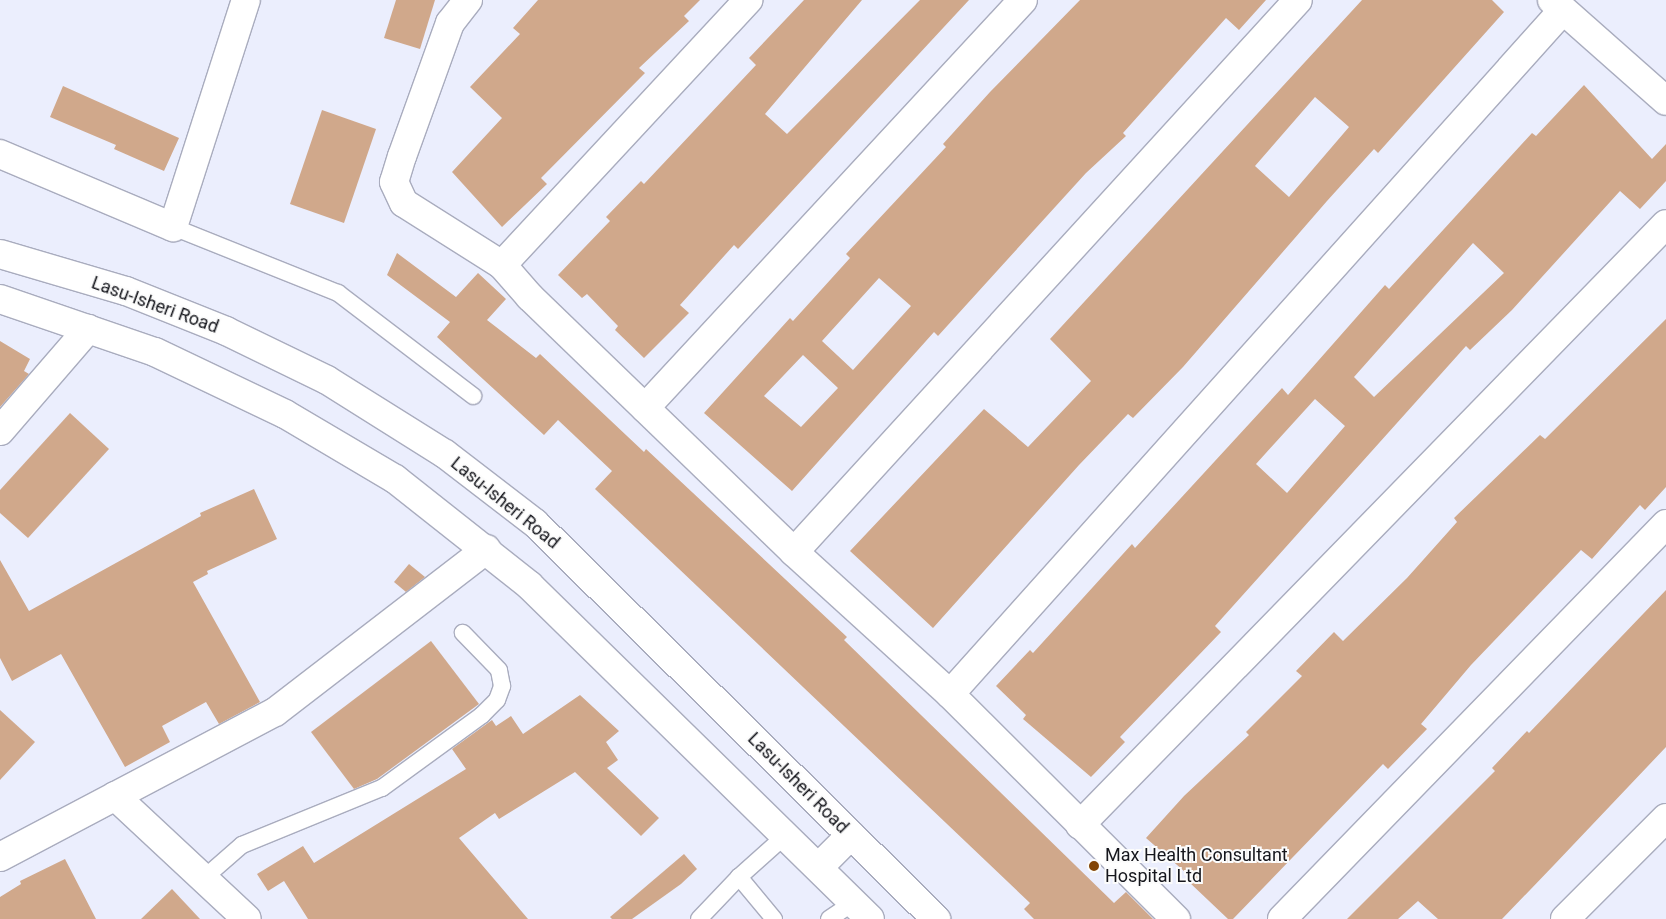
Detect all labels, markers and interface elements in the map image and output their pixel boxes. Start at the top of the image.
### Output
street label: Lasu-Isheri Road [89,272,221,338]
street label: Lasu-Isheri Road [446,453,564,553]
street label: Lasu-Isheri Road [743,728,853,838]
place label: Max Health Consultant Hospital Ltd [1105,845,1288,888]
marker: Max Health Consultant Hospital Ltd [1087,859,1101,873]

